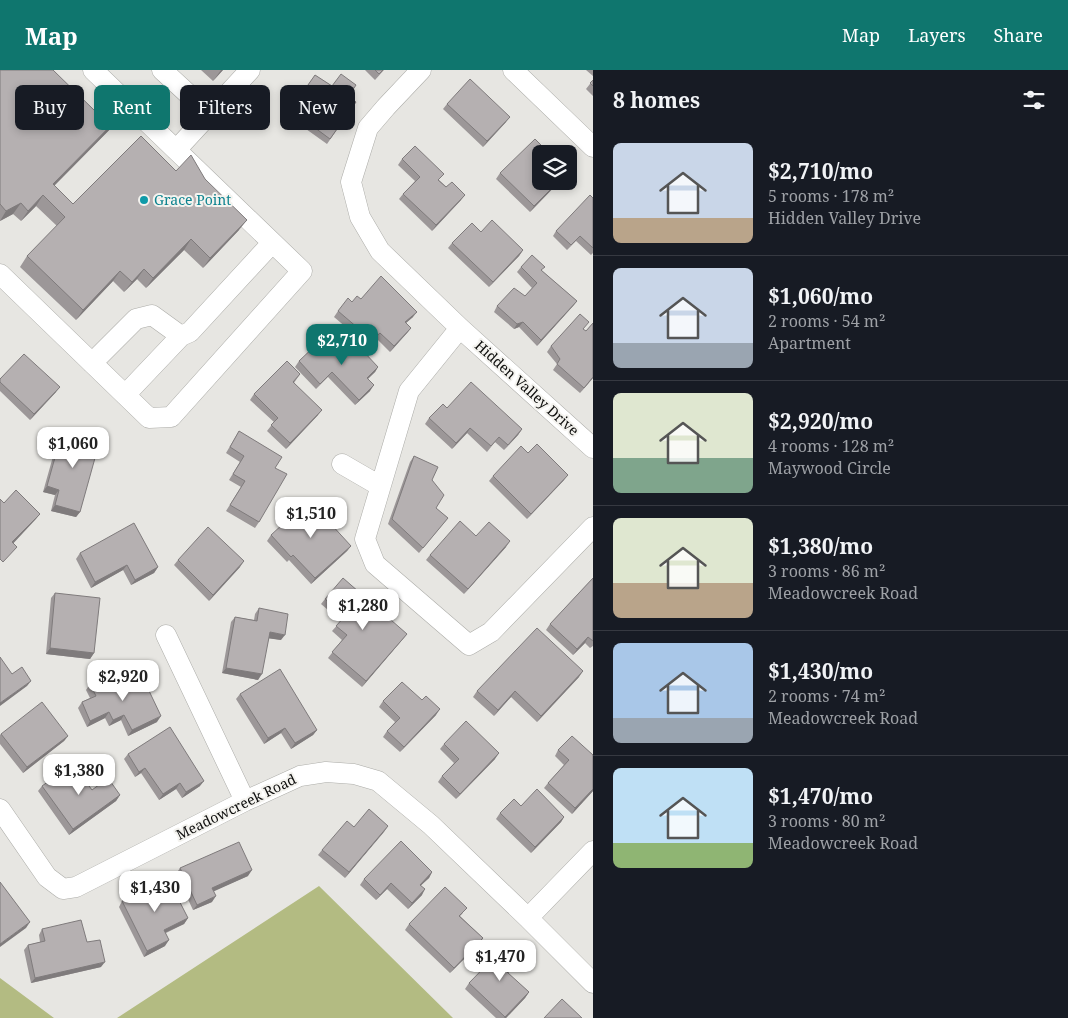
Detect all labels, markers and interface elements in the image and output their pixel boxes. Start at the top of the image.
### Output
text: Map [25,19,78,52]
text: Map [842,23,880,47]
text: Layers [908,23,966,47]
text: Share [994,23,1043,47]
chip: Buy [15,85,84,130]
chip: Rent [94,85,170,130]
chip: Filters [180,85,270,130]
chip: New [280,85,355,130]
text: 8 homes [613,86,700,114]
icon: filters [1020,86,1048,114]
map controls [532,145,577,190]
button: layers [532,145,577,190]
text: $2,710/mo [768,157,873,185]
icon: home [653,163,713,223]
text: 5 rooms · 178 m² [768,185,894,207]
place label: Grace Point [154,190,231,209]
marker: Grace Point [138,194,150,206]
text: Hidden Valley Drive [768,207,921,229]
text: $1,060/mo [768,282,873,310]
icon: home [653,288,713,348]
text: 2 rooms · 54 m² [768,310,885,332]
pin: $2,710 [301,324,383,366]
text: $2,710 [317,329,367,351]
text: Apartment [768,332,851,354]
street label: Hidden Valley Drive [471,336,583,440]
text: $2,920/mo [768,407,873,435]
icon: home [653,413,713,473]
pin: $1,060 [32,426,114,469]
text: $1,060 [48,432,98,454]
text: 4 rooms · 128 m² [768,435,894,457]
text: Maywood Circle [768,457,891,479]
pin: $1,510 [270,496,352,539]
text: $1,510 [286,502,336,524]
text: $1,380/mo [768,532,873,560]
icon: home [653,538,713,598]
text: 3 rooms · 86 m² [768,560,885,582]
text: Meadowcreek Road [768,582,918,604]
pin: $1,280 [322,588,404,631]
text: $1,280 [338,594,388,616]
text: $1,430/mo [768,657,873,685]
pin: $2,920 [82,660,164,702]
icon: home [653,663,713,723]
text: $2,920 [98,665,148,687]
text: 2 rooms · 74 m² [768,685,885,707]
text: Meadowcreek Road [768,707,918,729]
pin: $1,380 [38,754,120,796]
text: $1,380 [54,759,104,781]
street label: Meadowcreek Road [173,769,299,844]
text: $1,470/mo [768,782,873,810]
icon: home [653,788,713,848]
text: 3 rooms · 80 m² [768,810,885,832]
text: Meadowcreek Road [768,832,918,854]
pin: $1,430 [114,870,196,913]
text: $1,430 [130,876,180,898]
pin: $1,470 [459,940,541,982]
text: $1,470 [475,945,525,967]

